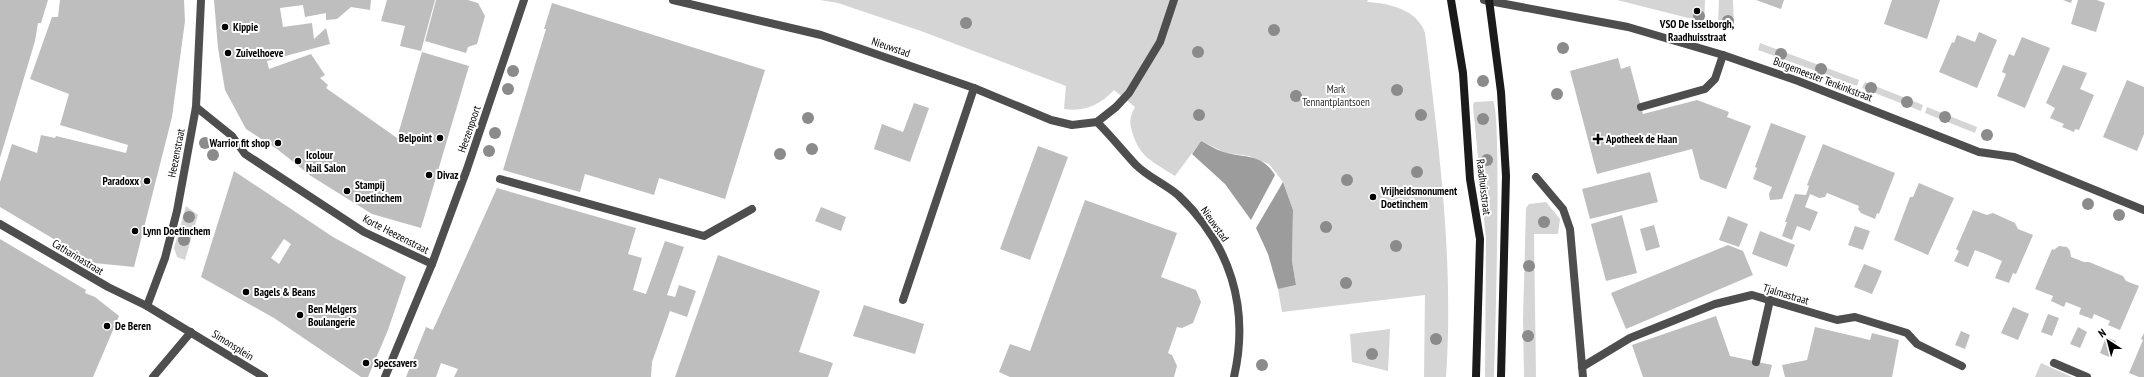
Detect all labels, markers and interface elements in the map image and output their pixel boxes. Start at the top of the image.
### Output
marker: VSO De Isselborgh, Raadhuisstraat [1692,6,1702,16]
place label: VSO De Isselborgh, Raadhuisstraat [1659,17,1734,44]
place label: Kippie [233,20,258,34]
marker: Kippie [220,22,230,32]
street label: Nieuwstad [870,34,912,60]
place label: Zuivelhoeve [236,46,284,60]
marker: Zuivelhoeve [223,48,233,58]
street label: Burgemeester Tenkinkstraat [1771,54,1875,104]
park label: Mark Tennantplantsoen [1302,82,1370,109]
street label: Heezenpoort [454,104,484,154]
street label: Heezenstraat [164,127,188,179]
place label: Belpoint [399,131,433,145]
place label: Apotheek de Haan [1605,132,1677,146]
marker: Belpoint [435,133,445,143]
marker: Apotheek de Haan [1593,134,1603,144]
place label: Warrior fit shop [209,136,270,150]
marker: Warrior fit shop [273,138,283,148]
place label: Icolour Nail Salon [306,148,346,175]
marker: Icolour Nail Salon [293,156,303,166]
street label: Raadhuisstraat [1474,158,1494,216]
place label: Divaz [437,168,458,182]
marker: Divaz [424,170,434,180]
place label: Paradoxx [103,174,139,188]
marker: Paradoxx [142,176,152,186]
place label: Stampij Doetinchem [355,178,402,205]
place label: Vrijheidsmonument Doetinchem [1380,184,1458,211]
marker: Stampij Doetinchem [342,186,352,196]
marker: Vrijheidsmonument Doetinchem [1368,192,1378,202]
street label: Nieuwstad [1198,204,1232,245]
street label: Korte Heezenstraat [361,211,431,257]
place label: Lynn Doetinchem [143,224,210,238]
marker: Lynn Doetinchem [130,226,140,236]
street label: Catharinastraat [50,236,106,278]
street label: Tjalmastraat [1761,280,1811,308]
place label: Bagels & Beans [254,285,316,299]
marker: Bagels & Beans [241,287,251,297]
place label: Ben Melgers Boulangerie [308,302,357,329]
marker: Ben Melgers Boulangerie [295,310,305,320]
place label: De Beren [115,319,151,333]
marker: De Beren [102,321,112,331]
north arrow [2088,321,2128,361]
text: N [2096,325,2109,340]
street label: Simonsplein [210,327,257,363]
place label: Specsavers [374,356,417,370]
marker: Specsavers [361,358,371,368]

